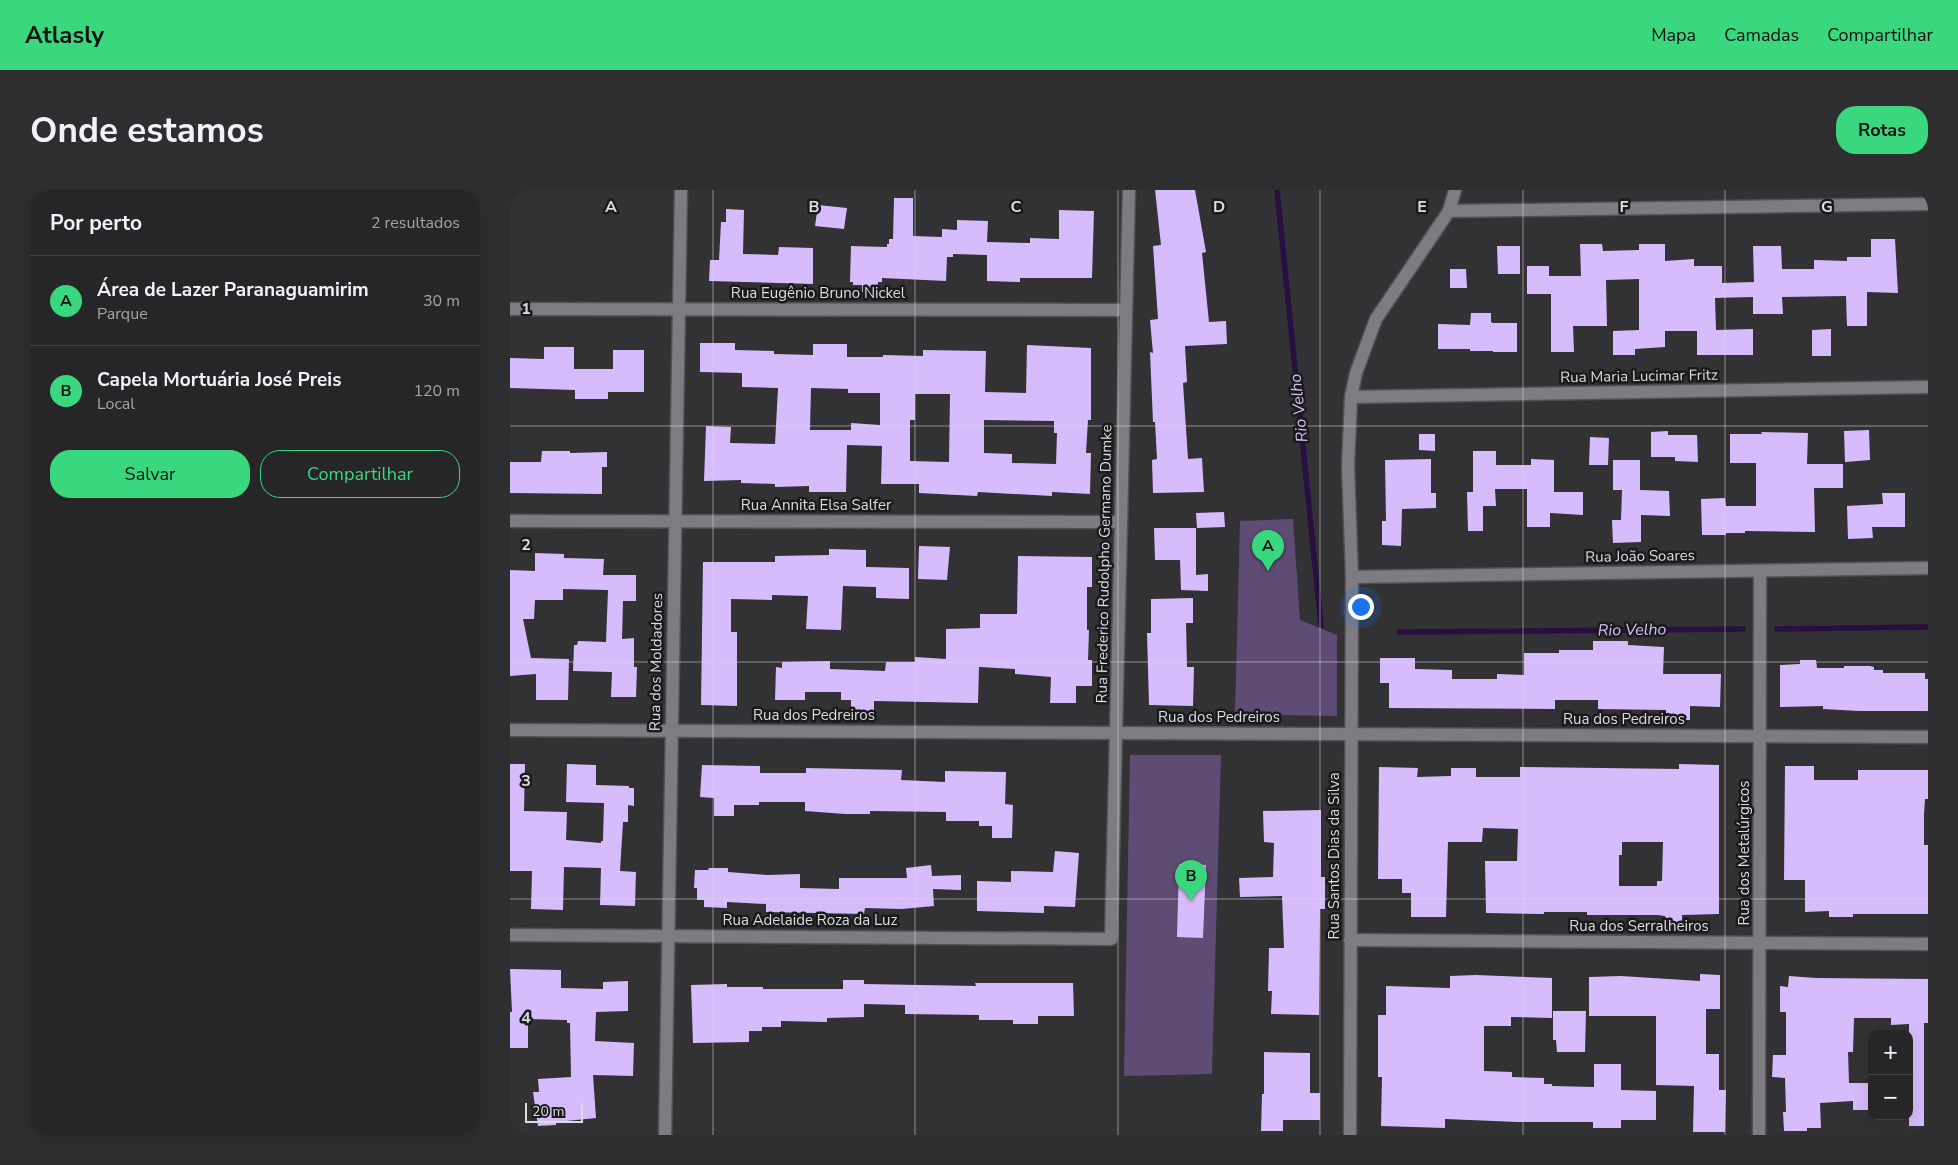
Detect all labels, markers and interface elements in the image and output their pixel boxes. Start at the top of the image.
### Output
text: Atlasly [25,19,104,51]
text: Mapa [1651,23,1696,47]
text: Camadas [1724,23,1799,47]
text: Compartilhar [1827,23,1933,47]
button: Rotas [1836,106,1928,154]
text: Onde estamos [30,107,264,154]
text: A [605,196,617,218]
text: B [808,196,820,218]
text: C [1011,196,1022,218]
text: D [1213,196,1225,218]
text: E [1417,196,1427,218]
text: F [1620,196,1629,218]
text: G [1821,196,1833,218]
text: Por perto [50,209,142,237]
text: 2 resultados [371,212,460,234]
text: Área de Lazer Paranaguamirim [97,277,369,303]
street label: Rua Eugênio Bruno Nickel [731,283,906,303]
text: A [60,290,72,312]
text: 30 m [423,290,460,312]
text: 1 [521,298,531,320]
text: Parque [97,303,148,325]
street label: Rua Maria Lucimar Fritz [1560,365,1718,387]
text: Capela Mortuária José Preis [97,367,341,393]
water label: Rio Velho [1284,373,1314,443]
text: B [60,380,72,402]
text: 120 m [413,380,460,402]
text: Local [97,393,135,415]
street label: Rua Frederico Rudolpho Germano Dumke [1092,424,1116,704]
button: Salvar [50,450,250,498]
button: Compartilhar [260,450,460,498]
street label: Rua Annita Elsa Salfer [741,495,892,515]
pin: A [1252,530,1284,571]
text: 2 [521,534,531,556]
street label: Rua João Soares [1585,545,1695,567]
street label: Rua dos Moldadores [645,593,667,731]
your location [1348,594,1374,620]
water label: Rio Velho [1597,618,1667,642]
street label: Rua dos Pedreiros [753,705,875,725]
street label: Rua dos Pedreiros [1158,707,1280,727]
street label: Rua dos Pedreiros [1563,709,1685,729]
text: 3 [521,770,531,792]
street label: Rua Santos Dias da Silva [1324,772,1344,940]
street label: Rua dos Metalúrgicos [1734,780,1754,926]
pin: B [1175,860,1207,901]
street label: Rua Adelaide Roza da Luz [723,910,898,930]
street label: Rua dos Serralheiros [1569,916,1709,936]
text: 4 [521,1007,531,1029]
map controls [1868,1030,1913,1120]
button: + [1868,1030,1913,1075]
button: − [1868,1075,1913,1120]
scale bar [525,1100,582,1123]
text: 20 m [532,1102,564,1121]

